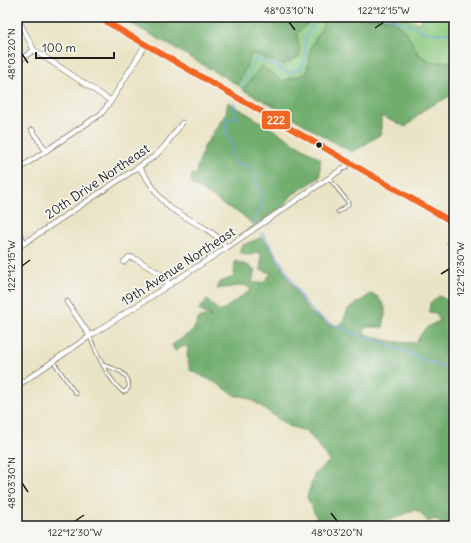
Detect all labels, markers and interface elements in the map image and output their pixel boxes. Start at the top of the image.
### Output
text: 48°03'10"N [264,4,314,17]
text: 122°12'15"W [358,4,410,17]
text: 48°03'20"N [5,28,18,80]
scale bar [36,34,114,60]
text: 100 m [42,40,76,55]
line badge: 222 [261,110,291,130]
text: 222 [267,113,285,127]
street label: 20th Drive Northeast [42,140,153,223]
unlabelled marker [314,140,324,150]
street label: 19th Avenue Northeast [118,223,239,310]
text: 122°12'15"W [5,240,18,292]
text: 122°12'30"W [454,242,467,296]
text: 48°03'30"N [5,457,18,509]
text: 122°12'30"W [48,526,102,539]
text: 48°03'20"N [311,526,363,539]

